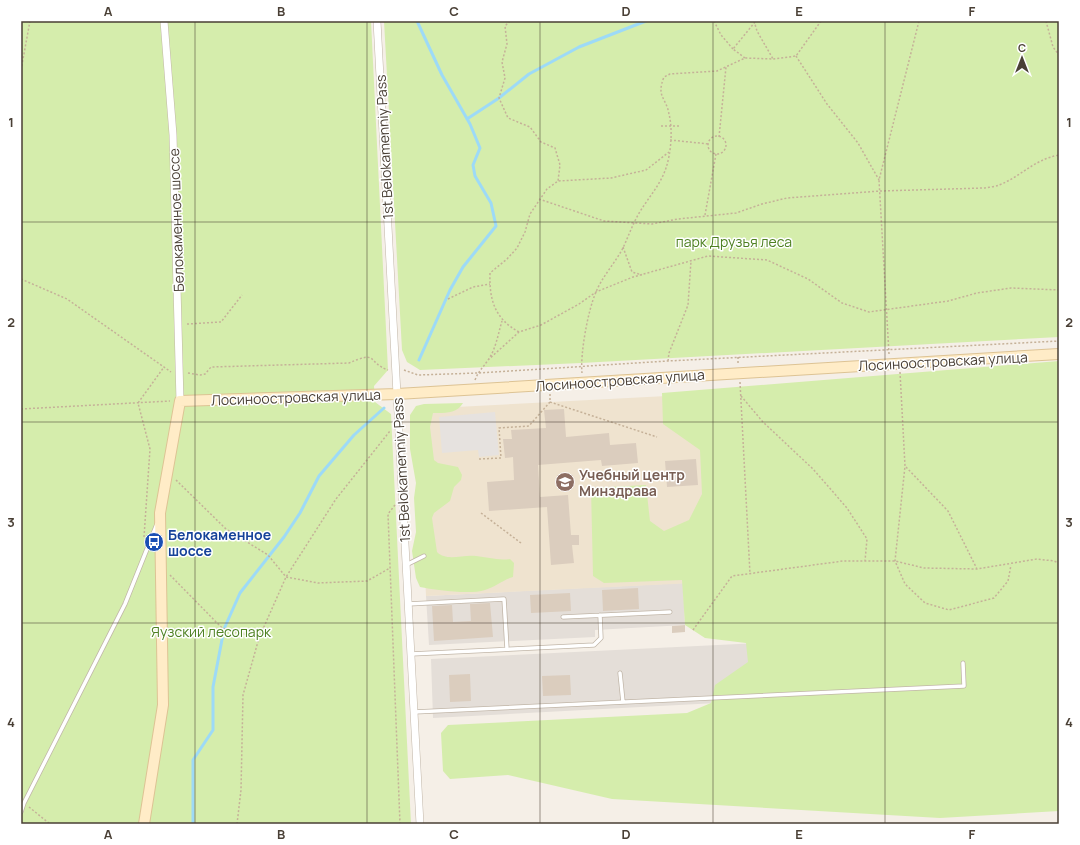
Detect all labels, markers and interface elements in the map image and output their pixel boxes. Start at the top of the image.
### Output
text: A [104,2,113,20]
text: B [277,2,285,20]
text: C [449,2,459,20]
text: D [621,2,631,20]
text: E [795,2,803,20]
text: F [969,2,976,20]
north arrow [1002,38,1042,78]
text: С [1018,40,1026,55]
street label: 1st Belokamenniy Pass [371,74,397,220]
text: 1 [8,113,14,131]
text: 1 [1066,113,1072,131]
street label: Белокаменное шоссе [164,148,188,292]
park label: парк Друзья леса [676,232,792,251]
text: 2 [7,313,15,331]
text: 2 [1065,313,1073,331]
street label: Лосиноостровская улица [858,347,1028,375]
street label: Лосиноостровская улица [535,365,705,395]
street label: Лосиноостровская улица [211,385,381,409]
street label: 1st Belokamenniy Pass [388,397,414,543]
place label: Учебный центр Минздрава [579,465,685,500]
school or university icon: Учебный центр Минздрава [554,471,576,493]
text: 3 [7,513,15,531]
text: 3 [1065,513,1073,531]
place label: Белокаменное шоссе [168,525,271,560]
bus stop icon: Белокаменное шоссе [143,531,165,553]
park label: Яузский лесопарк [151,622,272,641]
text: 4 [7,713,15,731]
text: 4 [1065,713,1073,731]
text: A [104,825,113,843]
text: B [277,825,285,843]
text: C [449,825,459,843]
text: D [621,825,631,843]
text: E [795,825,803,843]
text: F [969,825,976,843]

